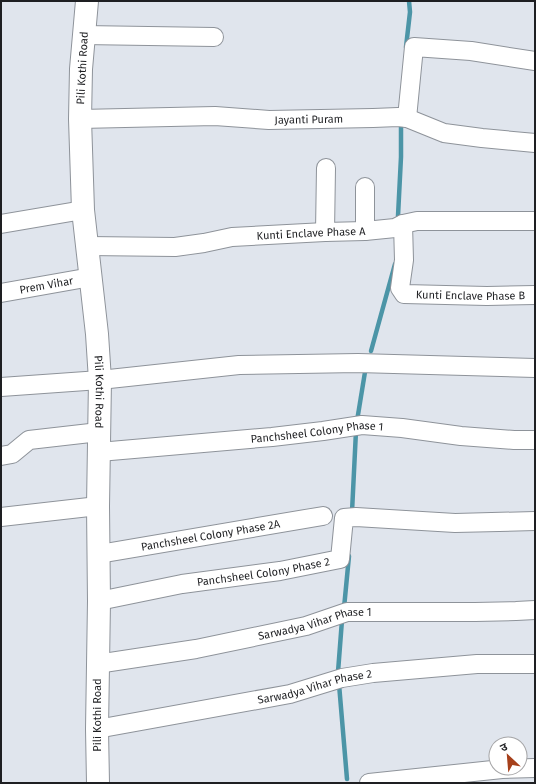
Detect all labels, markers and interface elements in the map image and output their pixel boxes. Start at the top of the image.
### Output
street label: Pili Kothi Road [74,31,91,105]
street label: Jayanti Puram [274,113,343,127]
street label: Kunti Enclave Phase A [256,225,366,243]
street label: Prem Vihar [18,274,75,297]
street label: Kunti Enclave Phase B [416,288,526,303]
street label: Pili Kothi Road [91,355,106,429]
street label: Panchsheel Colony Phase 1 [250,419,384,446]
street label: Panchsheel Colony Phase 2A [140,517,282,554]
street label: Panchsheel Colony Phase 2 [196,555,331,589]
street label: Sarwadya Vihar Phase 1 [257,606,372,643]
street label: Sarwadya Vihar Phase 2 [257,667,373,707]
street label: Pili Kothi Road [91,678,104,752]
north arrow [488,736,528,776]
text: उ [498,740,510,755]

